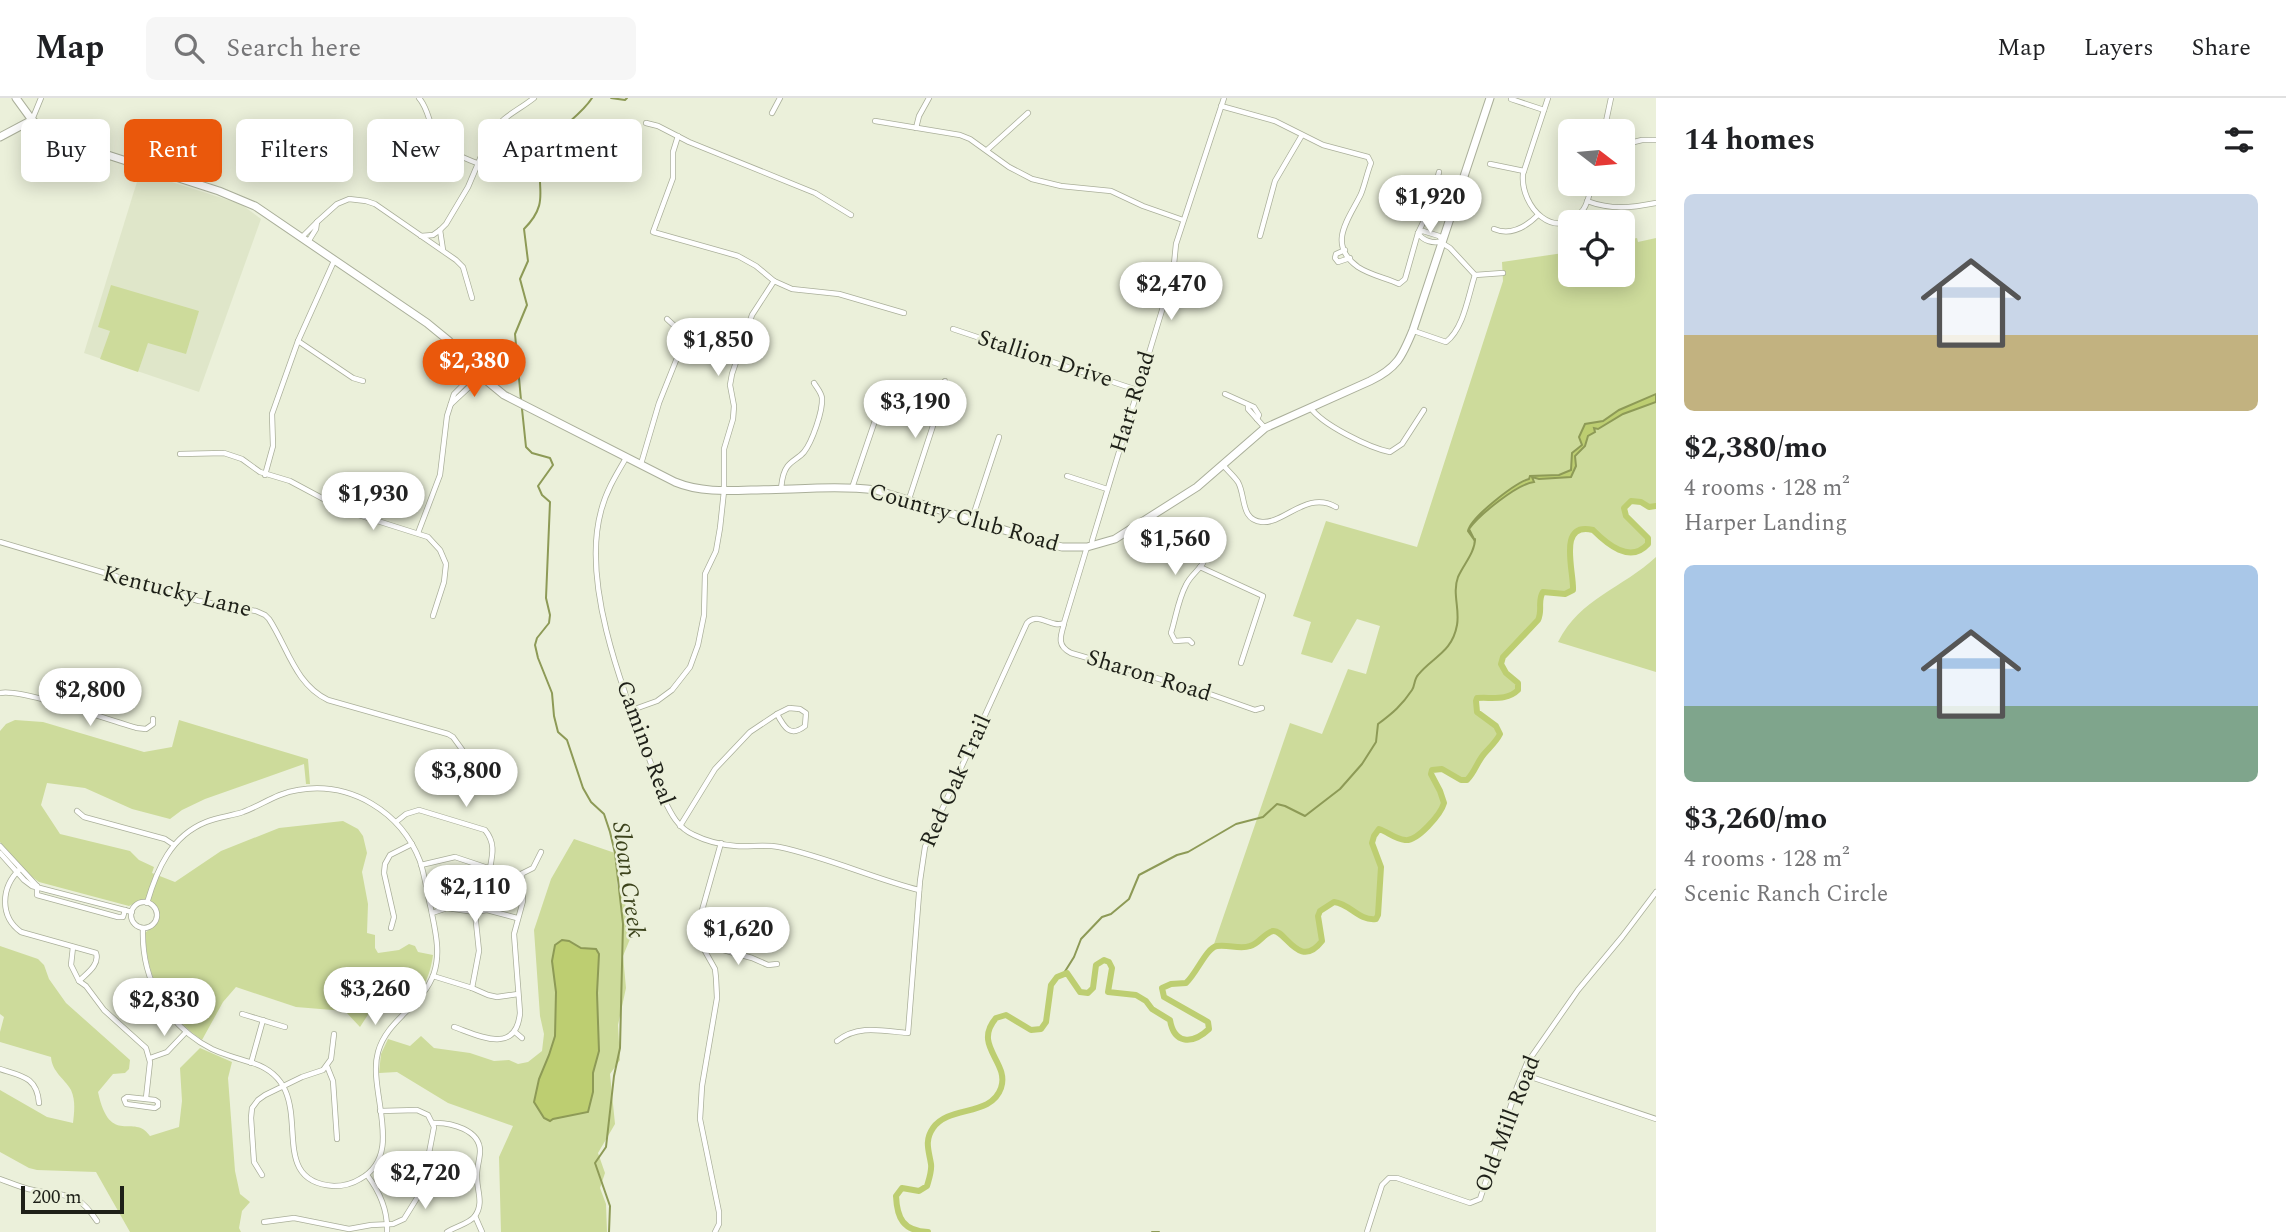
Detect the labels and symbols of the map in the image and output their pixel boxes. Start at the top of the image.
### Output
north arrow [1558,119,1634,196]
pin: $1,920 [1373,176,1487,235]
pin: $2,470 [1114,262,1228,322]
pin: $1,850 [661,318,775,378]
street label: Stallion Drive [973,321,1117,397]
pin: $2,380 [417,340,531,399]
street label: Hart Road [1101,347,1165,457]
pin: $3,190 [858,380,972,440]
pin: $1,930 [316,472,430,532]
street label: Country Club Road [865,474,1063,562]
pin: $1,560 [1118,518,1232,577]
street label: Kentucky Lane [99,557,255,627]
street label: Sharon Road [1082,640,1216,712]
pin: $2,800 [33,668,147,728]
street label: Camino Real [606,676,684,810]
street label: Red Oak Trail [911,709,1001,853]
pin: $3,800 [409,750,523,809]
water label: Sloan Creek [602,820,654,940]
pin: $2,110 [418,866,532,925]
pin: $1,620 [681,908,795,967]
pin: $3,260 [318,968,432,1027]
pin: $2,830 [107,978,221,1038]
street label: Old Mill Road [1466,1050,1550,1198]
pin: $2,720 [368,1152,482,1211]
scale bar [21,1183,124,1215]

